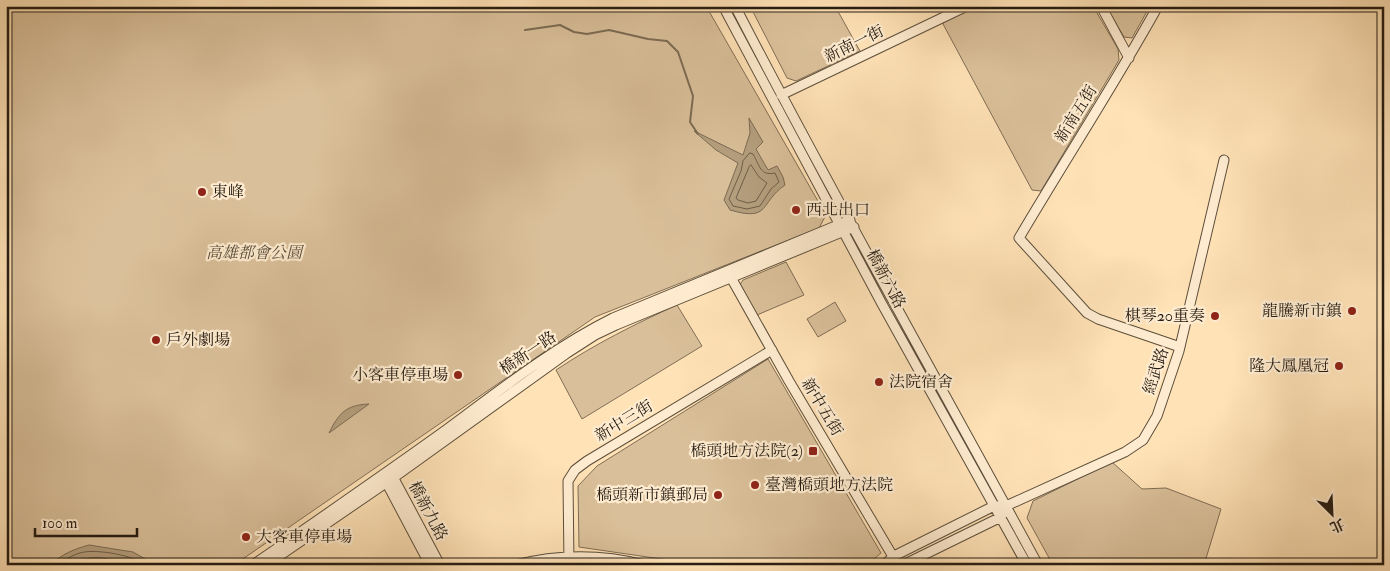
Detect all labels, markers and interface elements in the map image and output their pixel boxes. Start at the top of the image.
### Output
street label: 新南一街 [821,21,887,67]
street label: 新南五街 [1051,82,1101,146]
place label: 東峰 [212,182,244,202]
marker: 東峰 [196,186,208,198]
place label: 西北出口 [806,200,870,220]
marker: 西北出口 [790,204,802,216]
park label: 高雄都會公園 [206,243,305,263]
street label: 橋新六路 [862,246,910,312]
place label: 龍騰新市鎮 [1262,301,1342,321]
marker: 龍騰新市鎮 [1346,305,1358,317]
place label: 棋琴20重奏 [1125,306,1205,326]
marker: 棋琴20重奏 [1209,310,1221,322]
street label: 橋新一路 [496,327,560,379]
place label: 戶外劇場 [166,330,230,350]
marker: 戶外劇場 [150,334,162,346]
street label: 經武路 [1139,345,1173,397]
place label: 隆大鳳凰冠 [1249,356,1329,376]
marker: 隆大鳳凰冠 [1333,360,1345,372]
place label: 小客車停車場 [352,365,448,385]
marker: 小客車停車場 [452,369,464,381]
place label: 法院宿舍 [889,372,953,392]
street label: 新中五街 [797,374,847,440]
marker: 法院宿舍 [873,376,885,388]
street label: 新中三街 [591,396,657,446]
place label: 橋頭地方法院(2) [690,441,803,461]
marker: 橋頭地方法院(2) [807,445,819,457]
place label: 臺灣橋頭地方法院 [765,475,893,495]
street label: 橋新九路 [404,478,452,544]
marker: 臺灣橋頭地方法院 [749,479,761,491]
place label: 橋頭新市鎮郵局 [596,485,708,505]
north arrow [1308,488,1358,538]
marker: 橋頭新市鎮郵局 [712,489,724,501]
scale bar [35,506,138,538]
text: 100 m [42,514,78,533]
text: 北 [1327,515,1347,536]
place label: 大客車停車場 [256,527,352,547]
marker: 大客車停車場 [240,531,252,543]

